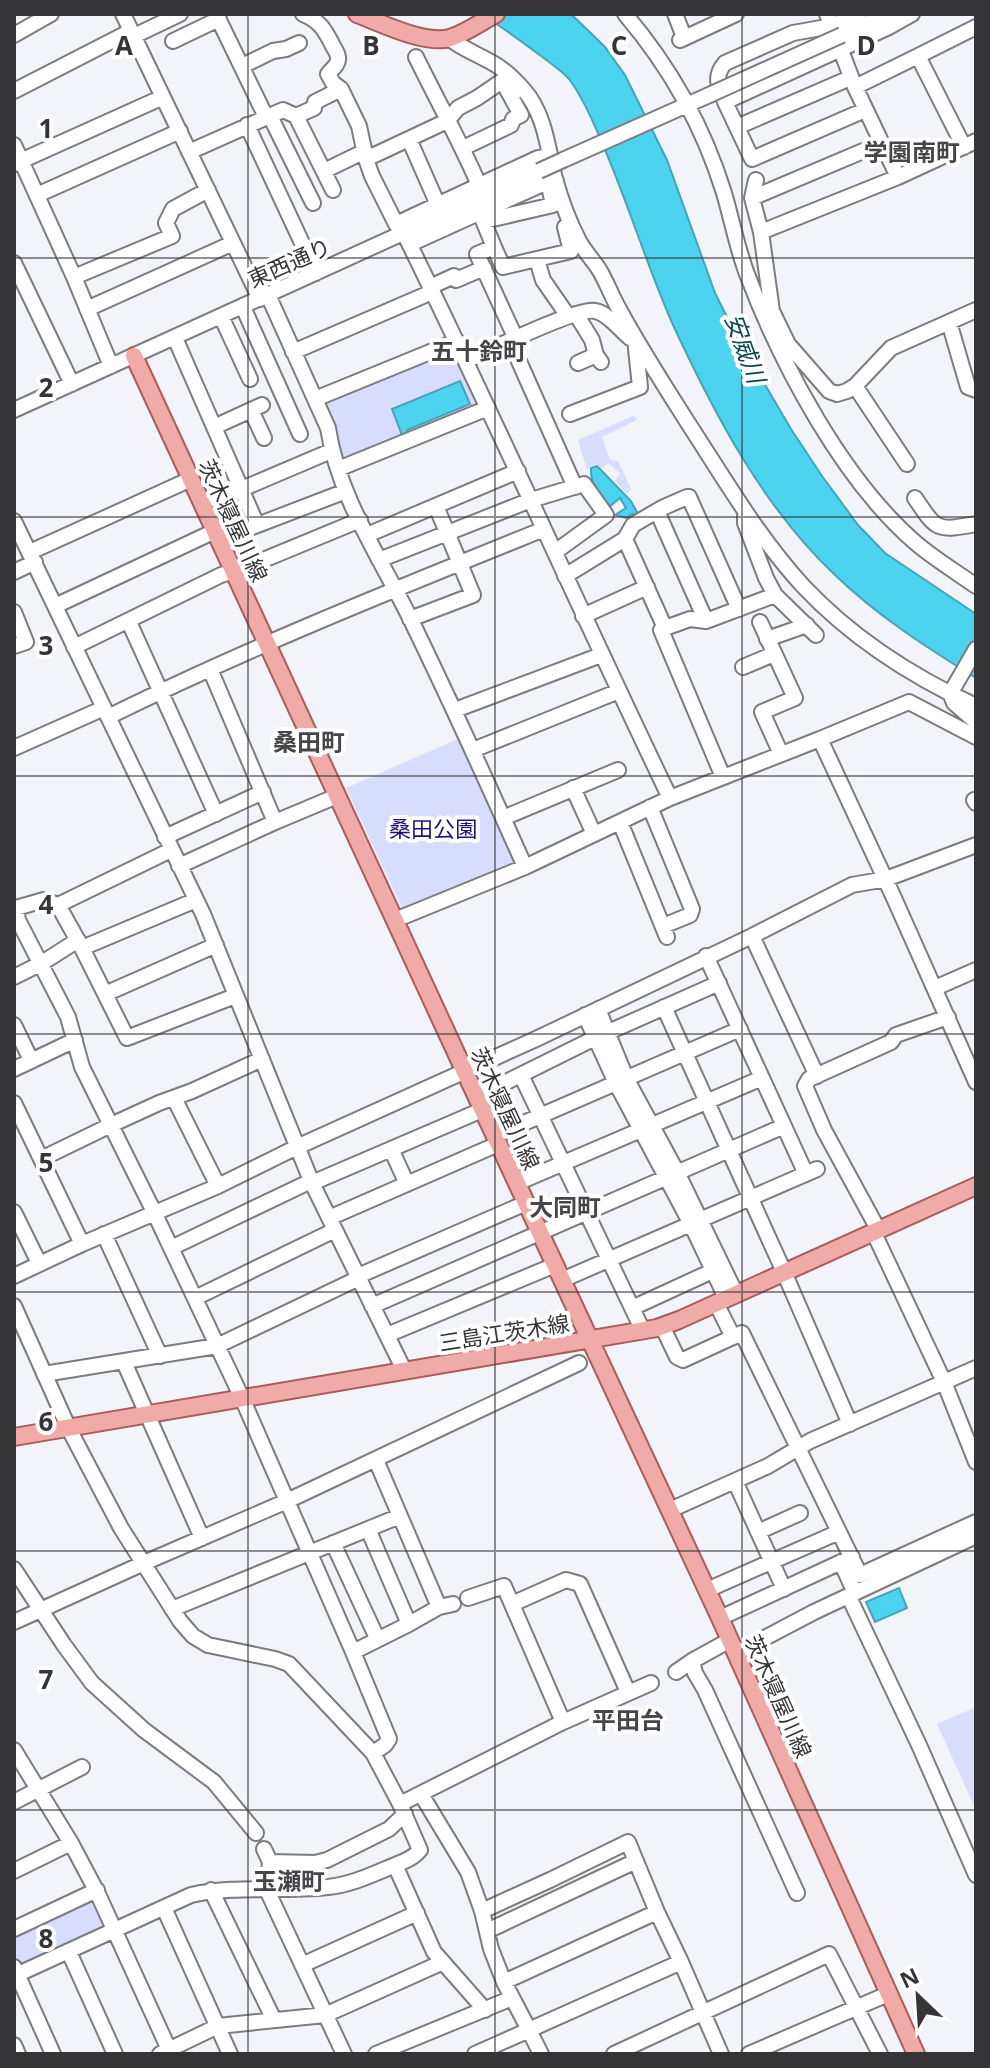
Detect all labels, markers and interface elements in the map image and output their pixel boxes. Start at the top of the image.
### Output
text: A [115,27,133,63]
text: B [362,27,380,63]
text: C [611,27,627,63]
text: D [856,27,876,63]
text: 1 [39,110,53,146]
district label: 学園南町 [864,135,960,168]
street label: 東西通り [243,230,335,294]
water label: 安威川 [718,309,775,390]
district label: 五十鈴町 [431,334,527,367]
text: 2 [39,369,54,405]
street label: 茨木寝屋川線 [193,454,275,586]
text: 3 [39,627,53,663]
district label: 桑田町 [273,725,345,758]
park label: 桑田公園 [389,813,477,843]
text: 4 [39,886,54,922]
street label: 茨木寝屋川線 [465,1042,547,1174]
text: 5 [39,1144,53,1180]
district label: 大同町 [529,1190,601,1223]
street label: 三島江茨木線 [436,1307,572,1357]
text: 6 [39,1403,54,1439]
street label: 茨木寝屋川線 [738,1630,820,1762]
text: 7 [39,1661,54,1697]
district label: 平田台 [592,1703,664,1736]
district label: 玉瀬町 [253,1864,325,1897]
text: 8 [39,1920,53,1956]
north arrow [878,1956,958,2036]
text: N [895,1960,924,1994]

